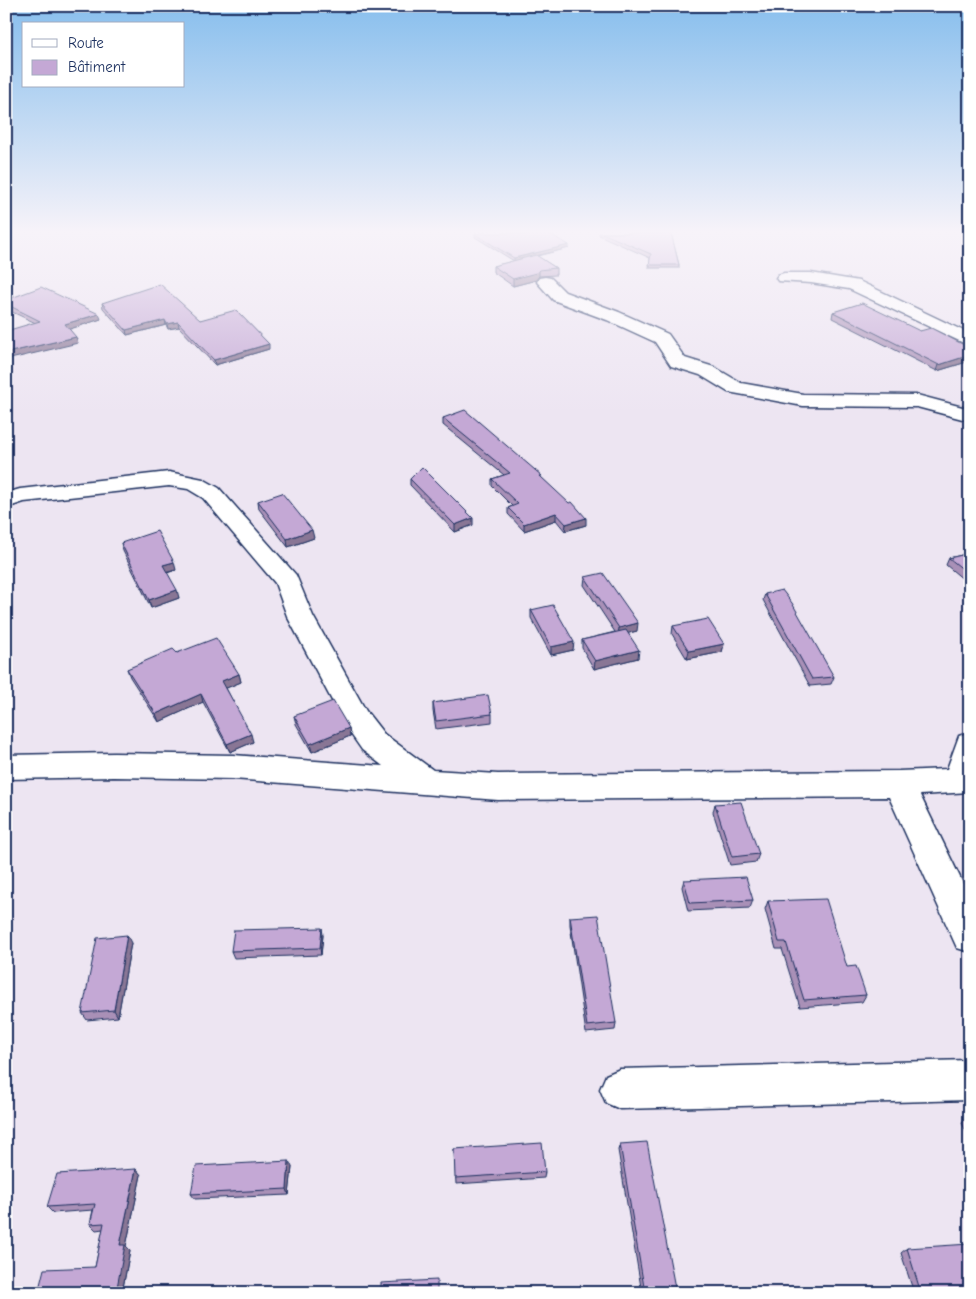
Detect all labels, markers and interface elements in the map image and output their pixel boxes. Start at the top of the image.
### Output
legend [22,22,185,88]
text: Route [68,34,104,52]
text: Bâtiment [68,58,126,76]

